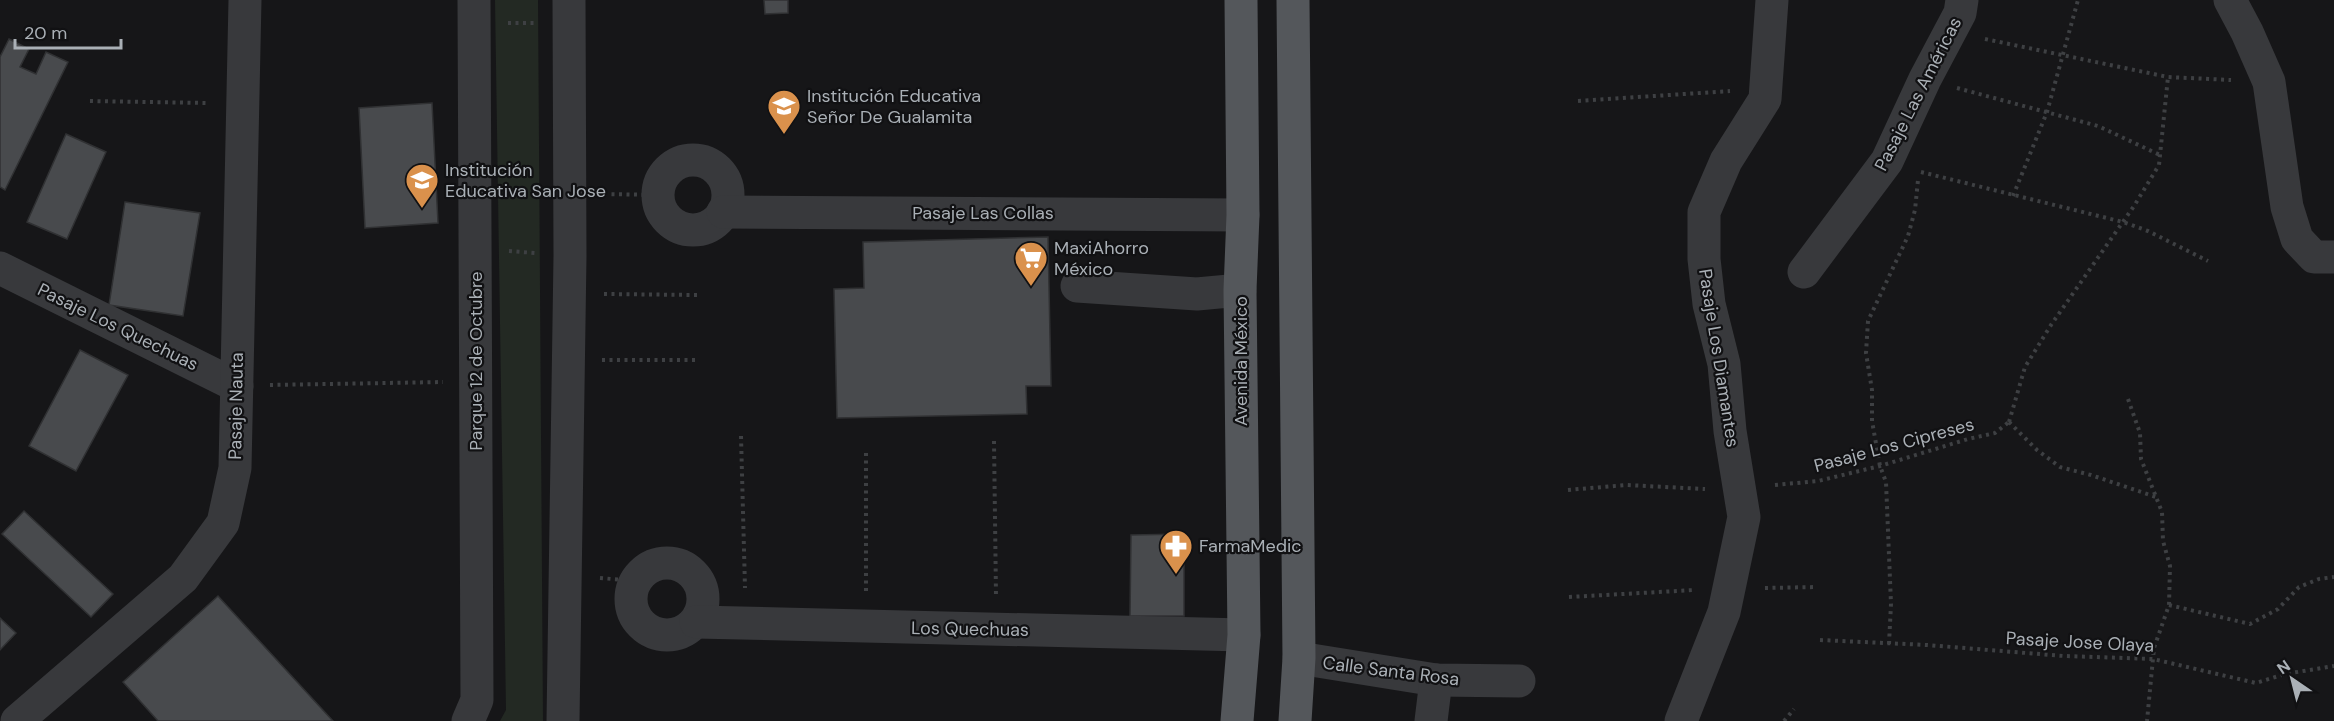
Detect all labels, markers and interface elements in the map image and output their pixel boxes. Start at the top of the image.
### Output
scale bar [15,12,122,50]
street label: Pasaje Las Américas [1869,13,1967,175]
text: 20 m [24,21,67,45]
place label: Institución Educativa Señor De Gualamita [807,84,981,129]
school or university icon: Institución Educativa Señor De Gualamita [766,88,802,135]
place label: Institución Educativa San Jose [445,158,606,203]
school or university icon: Institución Educativa San Jose [404,162,440,209]
street label: Pasaje Las Collas [912,201,1054,225]
place label: MaxiAhorro México [1054,236,1149,281]
supermarket icon: MaxiAhorro México [1013,240,1049,287]
street label: Pasaje Los Diamantes [1693,267,1745,449]
street label: Parque 12 de Octubre [464,272,488,450]
street label: Pasaje Los Quechuas [34,278,202,376]
street label: Avenida México [1229,296,1253,426]
street label: Pasaje Nauta [223,352,249,460]
street label: Pasaje Los Cipreses [1811,412,1977,478]
pharmacy icon: FarmaMedic [1158,528,1194,575]
place label: FarmaMedic [1199,534,1302,558]
street label: Los Quechuas [911,616,1029,642]
street label: Pasaje Jose Olaya [2005,626,2155,658]
north arrow [2262,649,2322,709]
street label: Calle Santa Rosa [1321,651,1461,691]
text: N [2273,655,2294,679]

